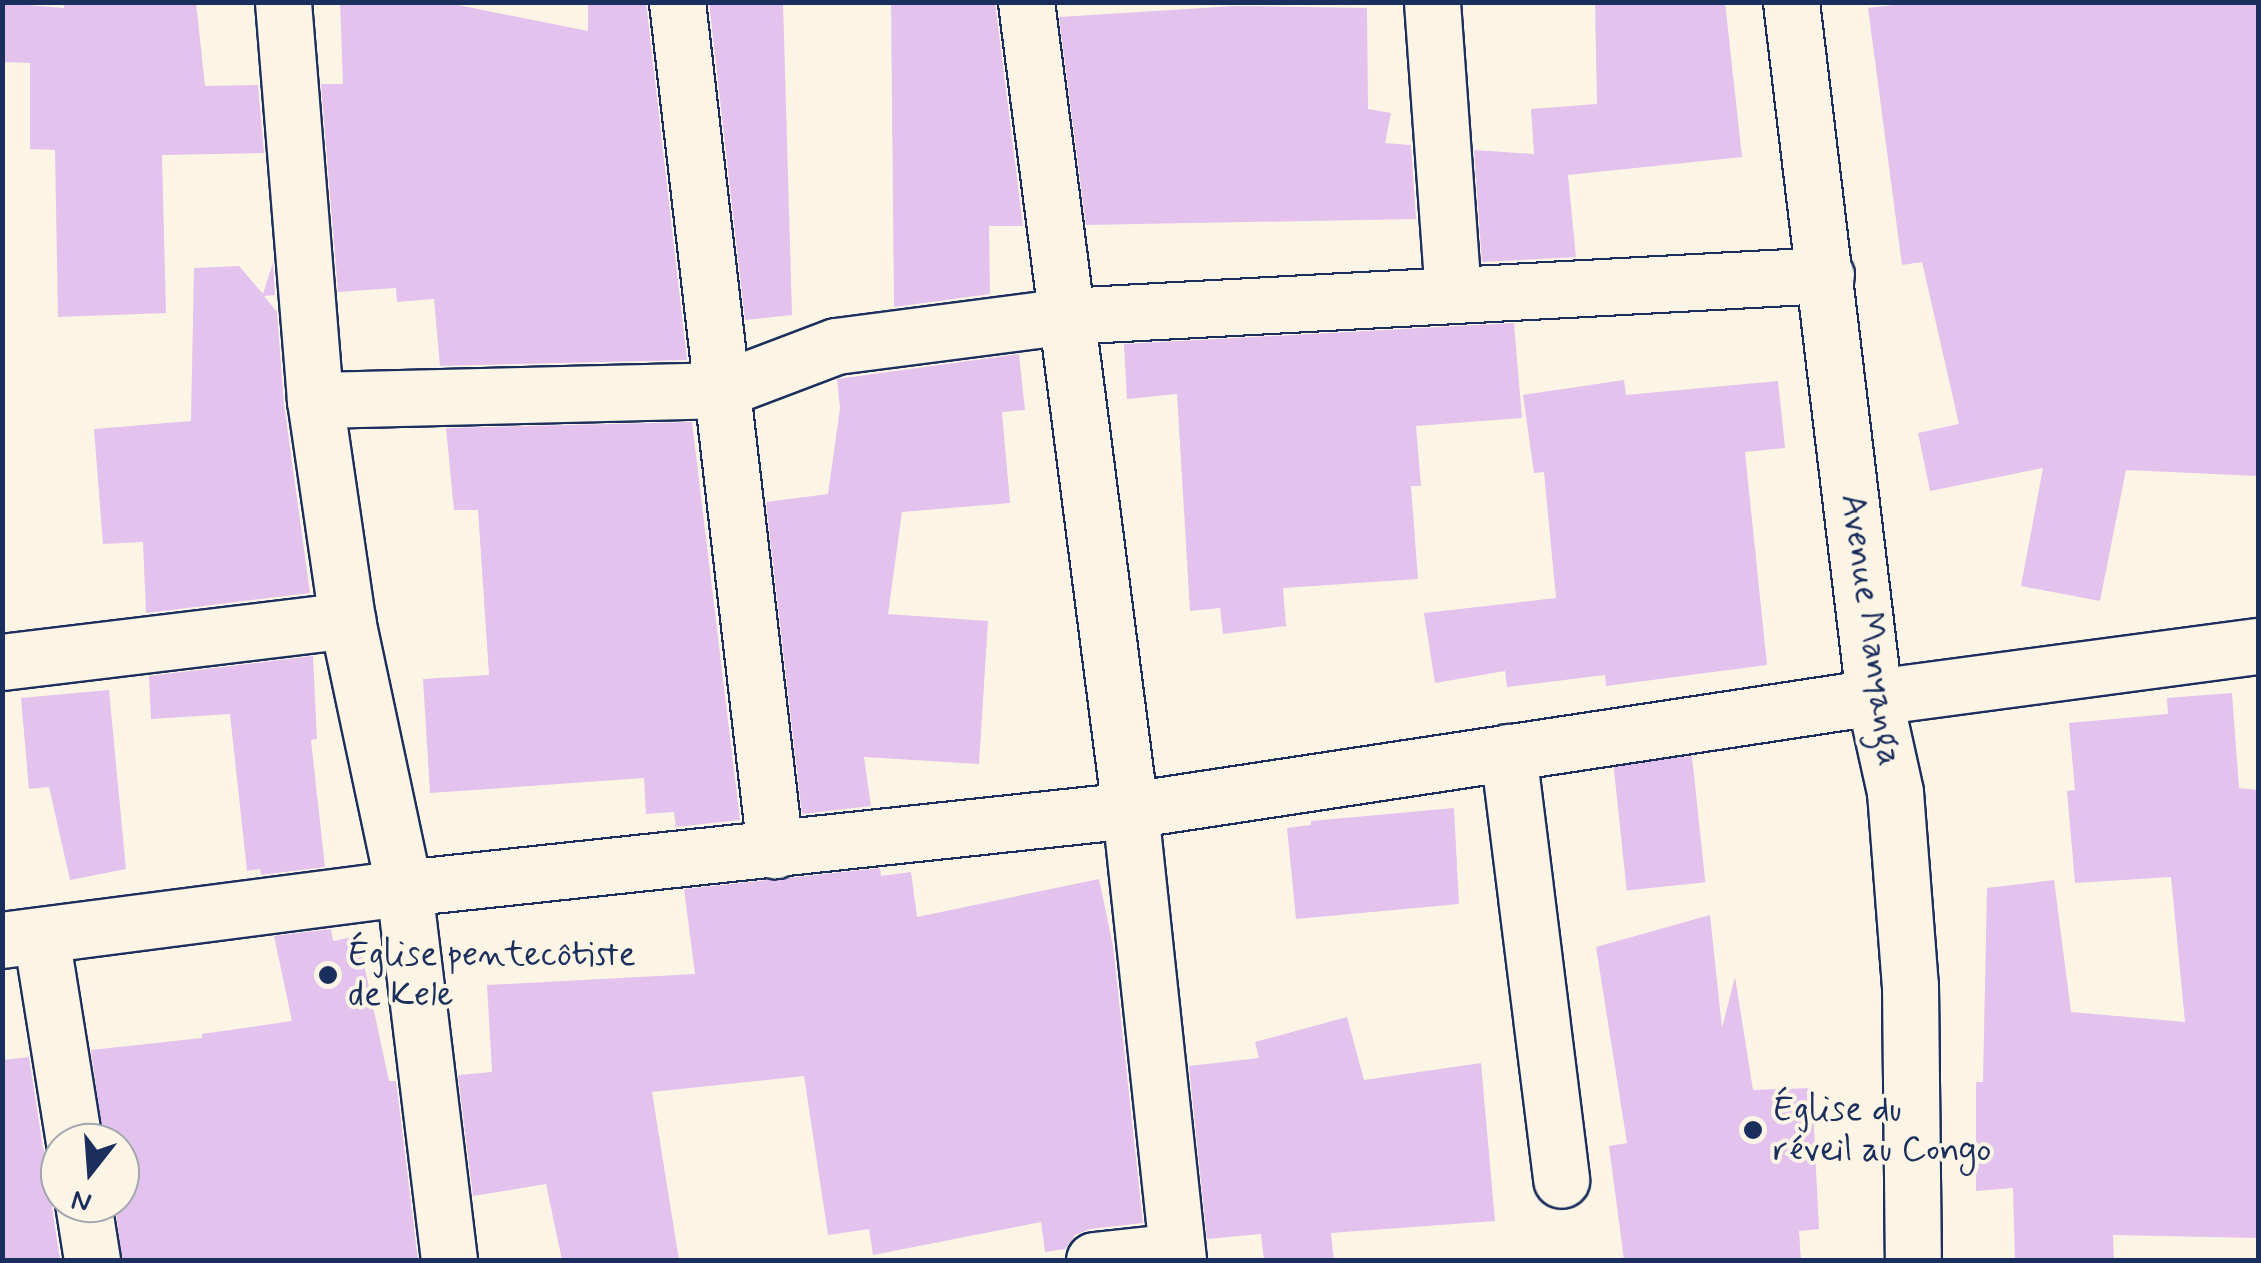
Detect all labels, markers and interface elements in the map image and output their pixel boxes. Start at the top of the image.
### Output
street label: Avenue Manyanga [1831,491,1911,769]
place label: Église pentecôtiste de Kele [348,934,623,1016]
marker: Église pentecôtiste de Kele [317,964,339,986]
place label: Église du réveil au Congo [1773,1089,1992,1171]
marker: Église du réveil au Congo [1742,1119,1764,1141]
north arrow [40,1123,140,1223]
text: N [67,1180,96,1221]

